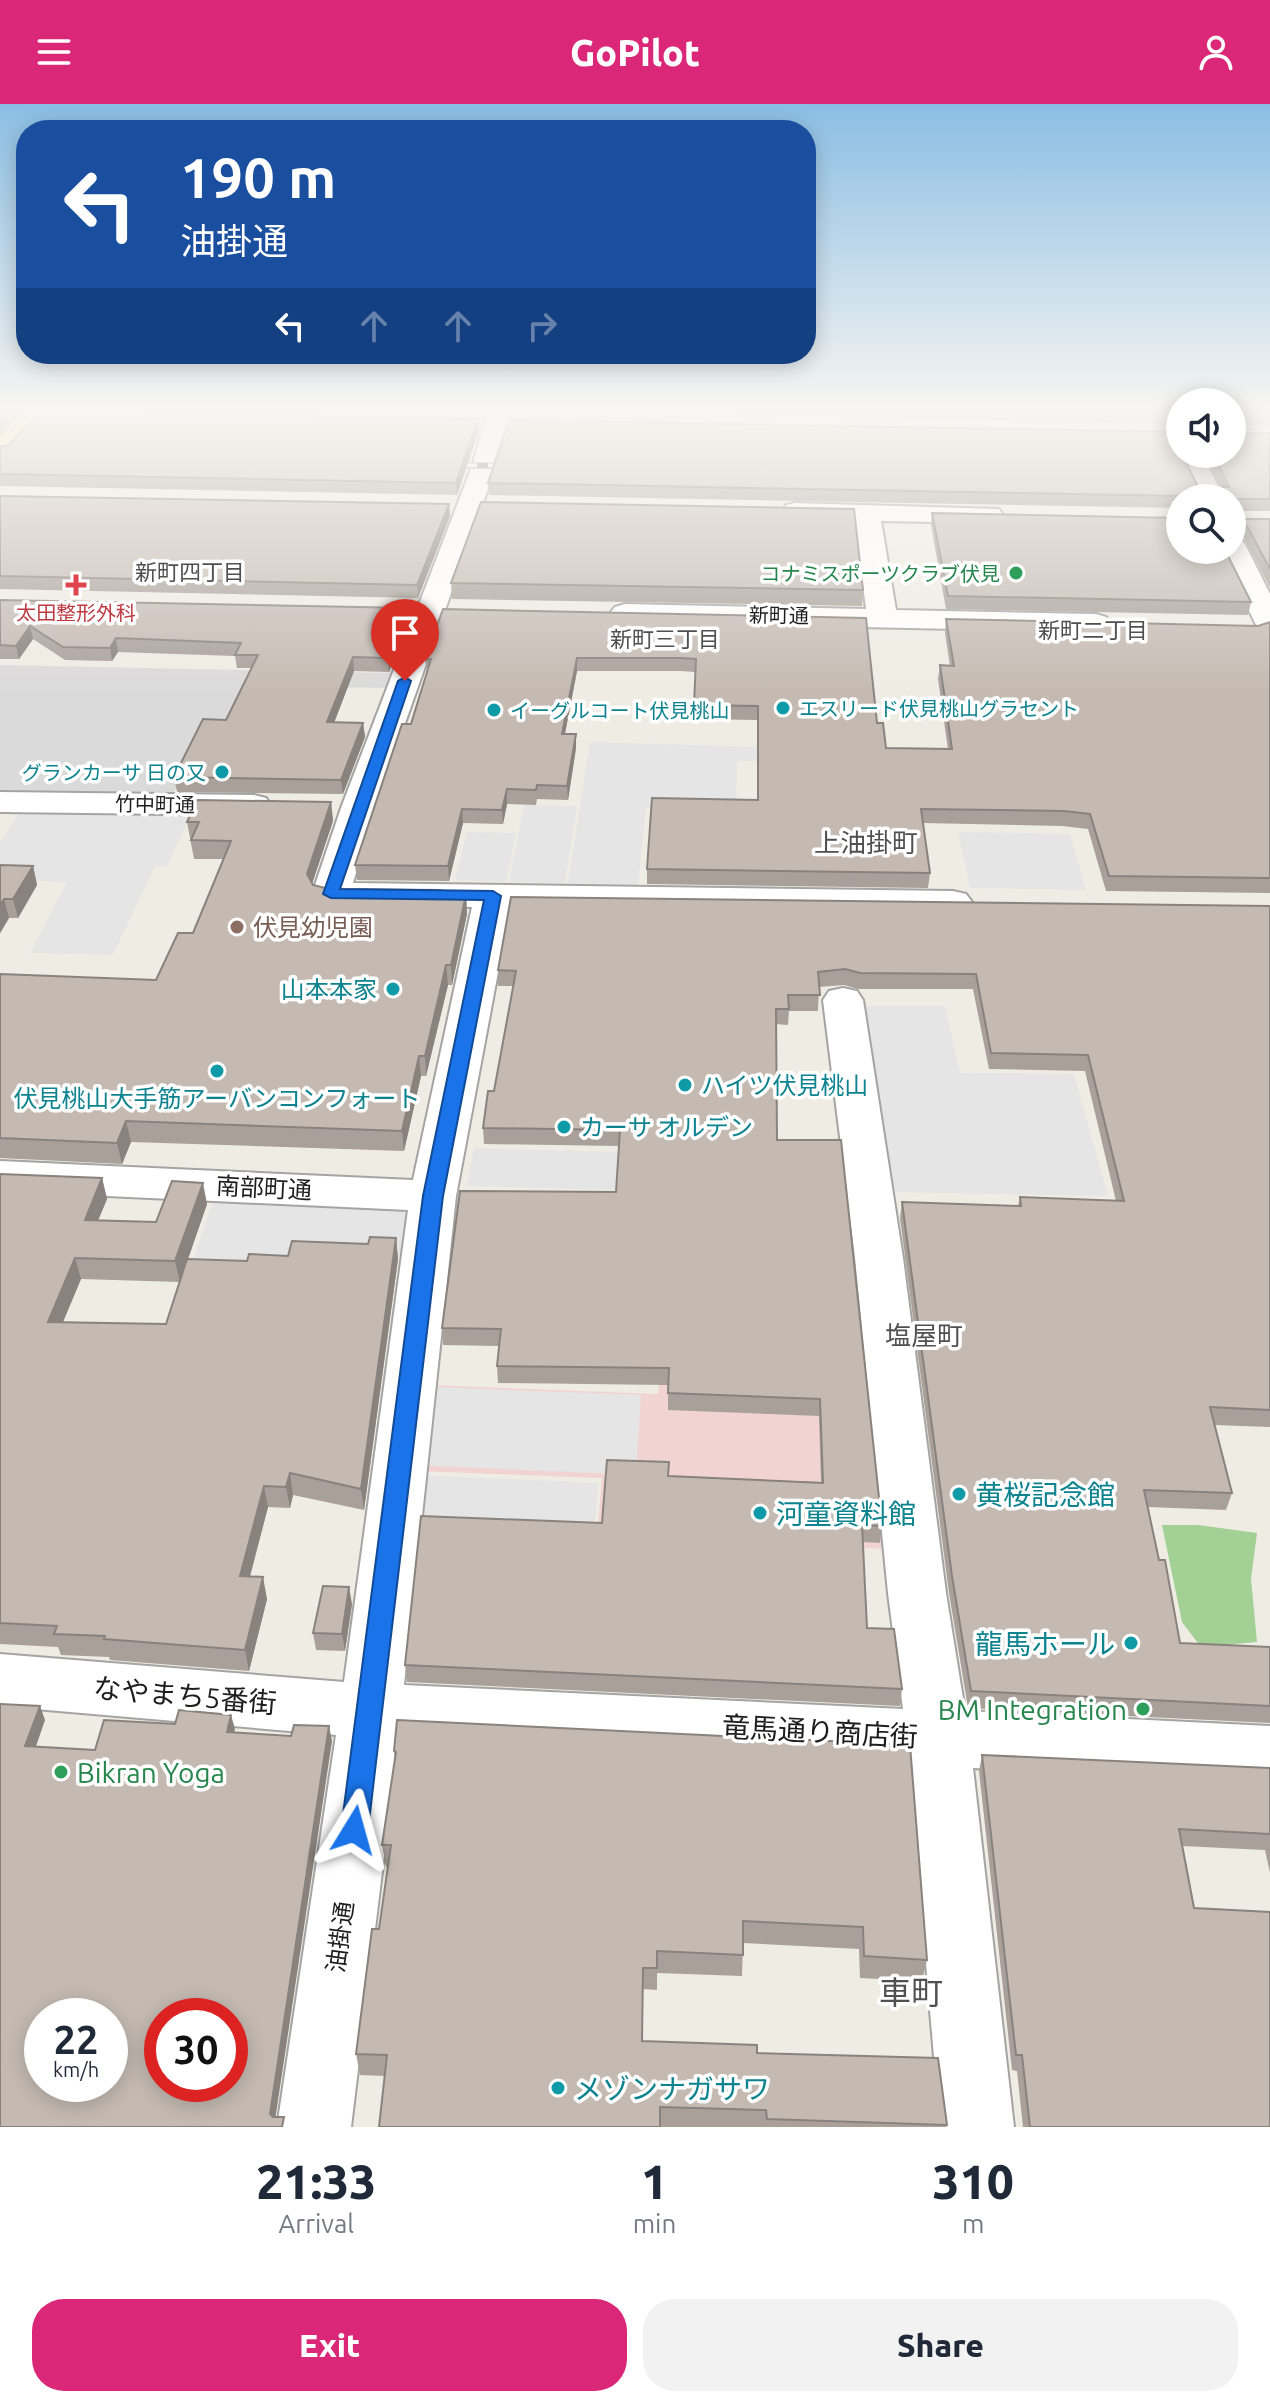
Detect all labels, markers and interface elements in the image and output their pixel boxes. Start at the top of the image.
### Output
icon: menu [32,30,76,74]
icon: person [1194,30,1238,74]
text: GoPilot [570,32,700,73]
text: 190 m [180,146,336,209]
icon: left [48,152,152,256]
text: 油掛通 [180,220,288,261]
icon: left [268,304,312,348]
icon: ahead [352,304,396,348]
icon: ahead [436,304,480,348]
icon: right [520,304,564,348]
map controls [1166,388,1246,564]
button: sound [1166,388,1246,468]
button: search [1166,484,1246,564]
district label: 新町四丁目 [135,559,245,584]
place label: コナミスポーツクラブ伏見 [760,562,1000,585]
marker: コナミスポーツクラブ伏見 [1007,564,1025,582]
marker: 太田整形外科 [65,574,87,596]
pin [371,599,439,681]
place label: 太田整形外科 [16,601,136,624]
street label: 新町通 [749,603,809,627]
icon: arrive [383,611,427,655]
district label: 新町二丁目 [1038,617,1148,642]
district label: 新町三丁目 [610,626,720,651]
place label: エスリード伏見桃山グラセント [799,697,1079,720]
place label: イーグルコート伏見桃山 [510,699,730,722]
marker: エスリード伏見桃山グラセント [774,699,792,717]
marker: イーグルコート伏見桃山 [485,701,503,719]
place label: グランカーサ 日の又 [22,761,206,784]
marker: グランカーサ 日の又 [213,763,231,781]
street label: 竹中町通 [115,792,195,816]
district label: 上油掛町 [814,828,918,857]
place label: 伏見幼児園 [253,914,373,941]
marker: 伏見幼児園 [228,918,246,936]
place label: 山本本家 [281,976,377,1003]
marker: 山本本家 [384,980,402,998]
marker: 伏見桃山大手筋アーバンコンフォート [208,1062,226,1080]
place label: ハイツ伏見桃山 [701,1072,869,1099]
marker: ハイツ伏見桃山 [676,1076,694,1094]
place label: 伏見桃山大手筋アーバンコンフォート [14,1085,420,1112]
place label: カーサ オルデン [580,1114,753,1141]
marker: カーサ オルデン [555,1118,573,1136]
street label: 南部町通 [215,1172,313,1204]
district label: 塩屋町 [885,1321,963,1350]
place label: 黄桜記念館 [975,1479,1115,1510]
marker: 黄桜記念館 [950,1485,968,1503]
place label: 河童資料館 [776,1498,916,1529]
marker: 河童資料館 [751,1504,769,1522]
place label: 龍馬ホール [975,1628,1115,1659]
marker: 龍馬ホール [1122,1634,1140,1652]
street label: なやまち5番街 [92,1672,278,1718]
place label: BM Integration [938,1694,1127,1725]
marker: BM Integration [1134,1700,1152,1718]
street label: 竜馬通り商店街 [721,1710,919,1752]
place label: Bikran Yoga [77,1757,225,1788]
marker: Bikran Yoga [52,1763,70,1781]
position arrow [312,1788,396,1872]
street label: 油掛通 [322,1899,358,1975]
district label: 車町 [879,1974,943,2010]
speed limit sign: 30 [144,1998,248,2102]
text: 22 [53,2017,99,2062]
text: km/h [53,2058,99,2081]
place label: メゾンナガサワ [574,2073,770,2104]
marker: メゾンナガサワ [549,2079,567,2097]
text: 21:33 [256,2154,376,2208]
text: 1 [641,2154,668,2208]
text: 310 [933,2154,1014,2208]
text: Arrival [278,2209,354,2238]
text: min [633,2209,676,2238]
text: m [962,2209,984,2238]
button: Exit [32,2299,627,2391]
button: Share [643,2299,1238,2391]

